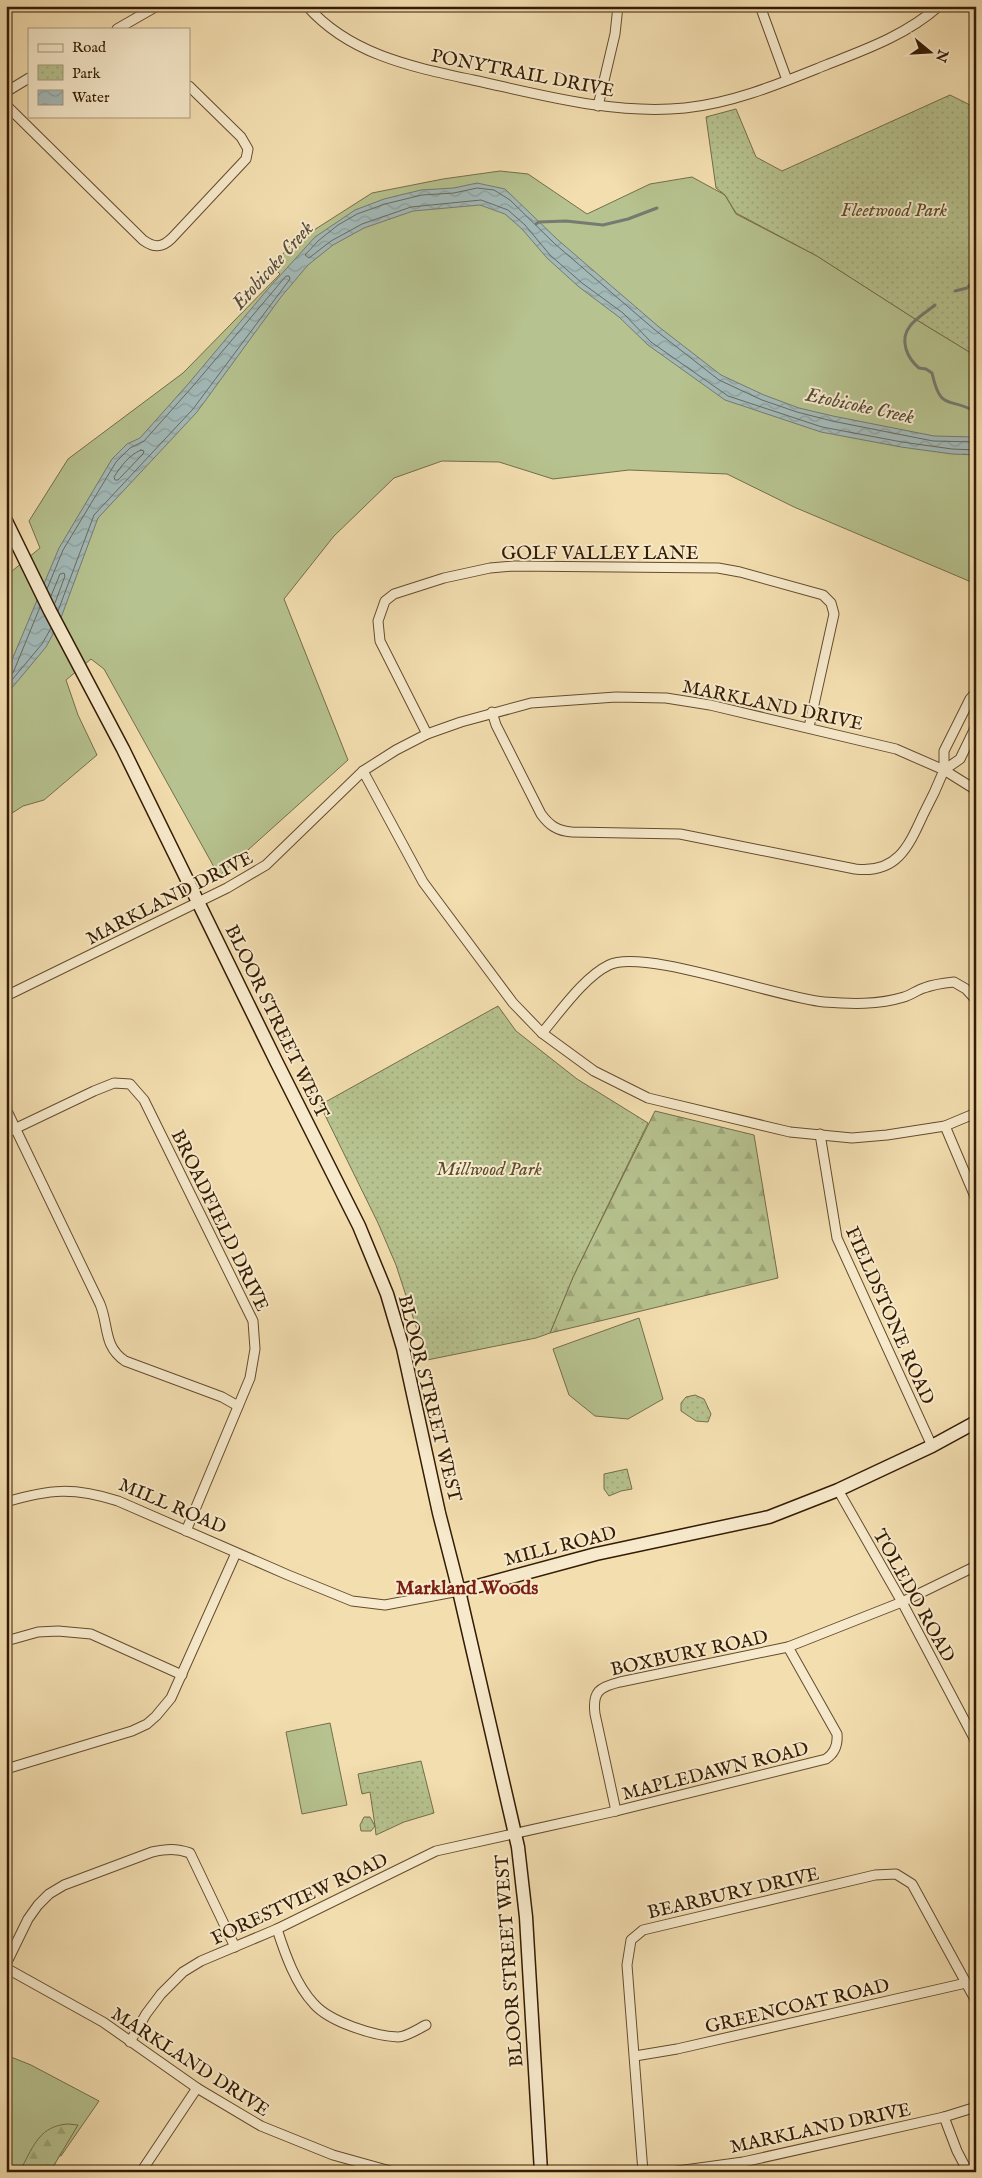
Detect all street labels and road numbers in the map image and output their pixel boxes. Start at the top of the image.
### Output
street label: PONYTRAIL DRIVE [429,44,616,104]
street label: GOLF VALLEY LANE [501,542,699,566]
street label: MARKLAND DRIVE [680,675,865,737]
street label: MARKLAND DRIVE [82,846,257,951]
street label: BLOOR STREET WEST [219,921,334,1123]
street label: BROADFIELD DRIVE [165,1126,274,1316]
street label: FIELDSTONE ROAD [839,1223,939,1409]
street label: BLOOR STREET WEST [392,1292,467,1505]
street label: MILL ROAD [115,1473,230,1540]
street label: MILL ROAD [502,1521,619,1572]
street label: TOLEDO ROAD [867,1525,960,1667]
street label: BOXBURY ROAD [608,1626,770,1682]
street label: MAPLEDAWN ROAD [620,1737,811,1807]
street label: FORESTVIEW ROAD [208,1848,392,1951]
street label: BLOOR STREET WEST [491,1854,529,2068]
street label: BEARBURY DRIVE [645,1863,822,1925]
street label: GREENCOAT ROAD [703,1974,892,2040]
street label: MARKLAND DRIVE [106,2002,274,2123]
street label: MARKLAND DRIVE [728,2098,913,2160]

